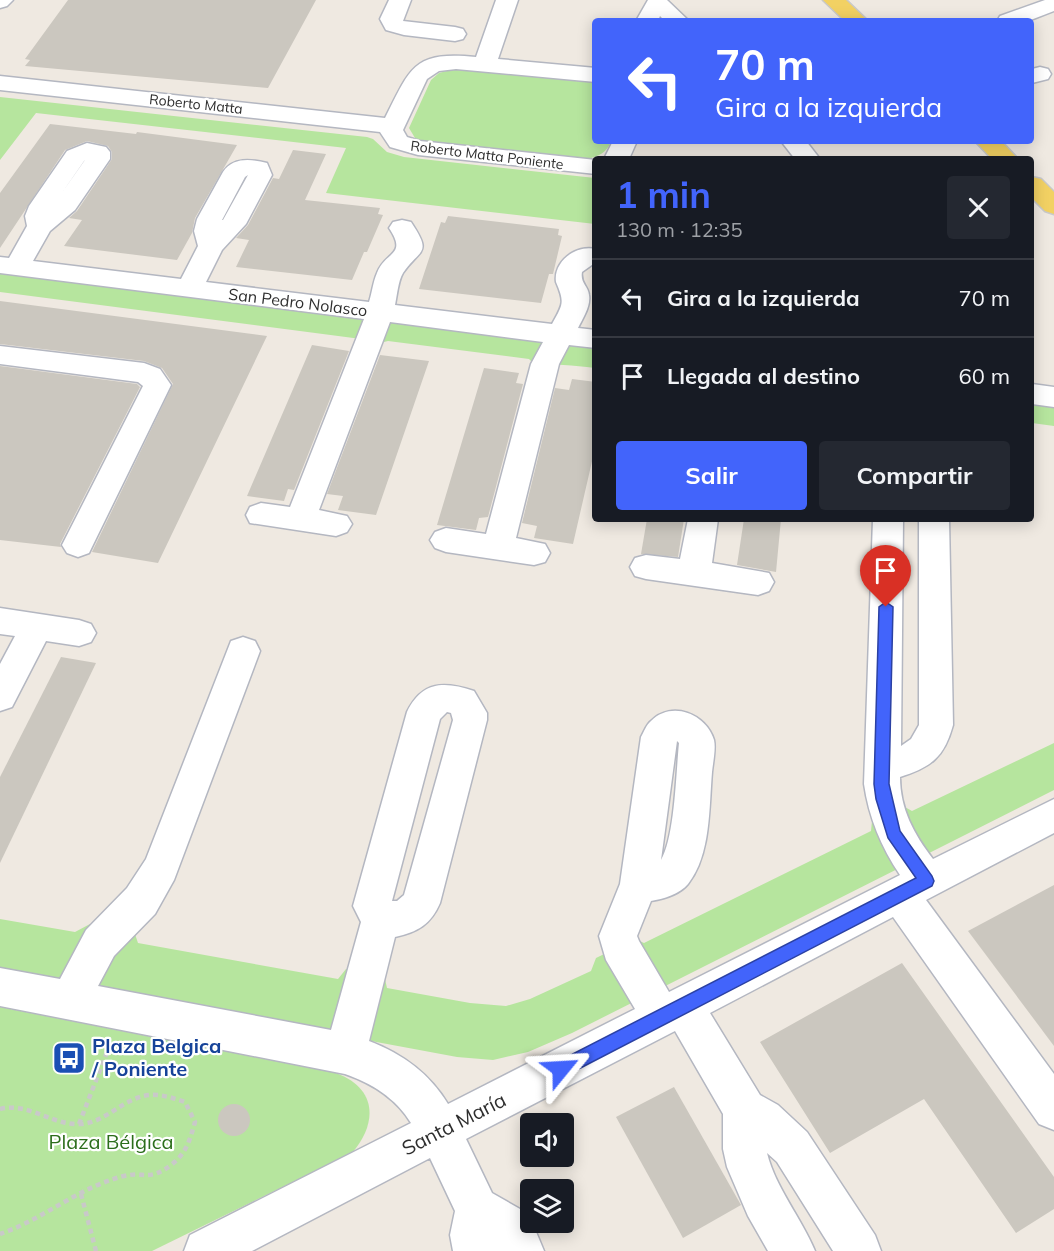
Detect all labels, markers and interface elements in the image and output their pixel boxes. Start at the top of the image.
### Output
text: 70 m [715,38,815,91]
icon: left [616,42,694,120]
street label: Roberto Matta [148,90,244,118]
text: Gira a la izquierda [715,90,942,124]
street label: Roberto Matta Poniente [409,137,565,173]
text: 1 min [616,172,711,217]
button: close [947,176,1010,239]
text: 130 m · 12:35 [616,217,742,242]
icon: left [616,282,649,315]
street label: San Pedro Nolasco [227,284,369,320]
text: Gira a la izquierda [667,284,860,312]
text: 70 m [959,284,1010,312]
icon: arrive [616,360,649,393]
text: Llegada al destino [667,362,860,390]
text: 60 m [959,362,1010,390]
button: Salir [616,441,807,510]
button: Compartir [819,441,1010,510]
pin [860,545,911,607]
icon: arrive [869,554,902,587]
place label: Plaza Belgica / Poniente [91,1033,221,1081]
position arrow [529,1037,593,1101]
bus stop icon: Plaza Belgica / Poniente [51,1040,87,1076]
street label: Santa María [397,1087,510,1160]
map controls [520,1113,574,1233]
button: sound [520,1113,574,1167]
park label: Plaza Bélgica [48,1129,174,1154]
button: layers [520,1179,574,1233]

